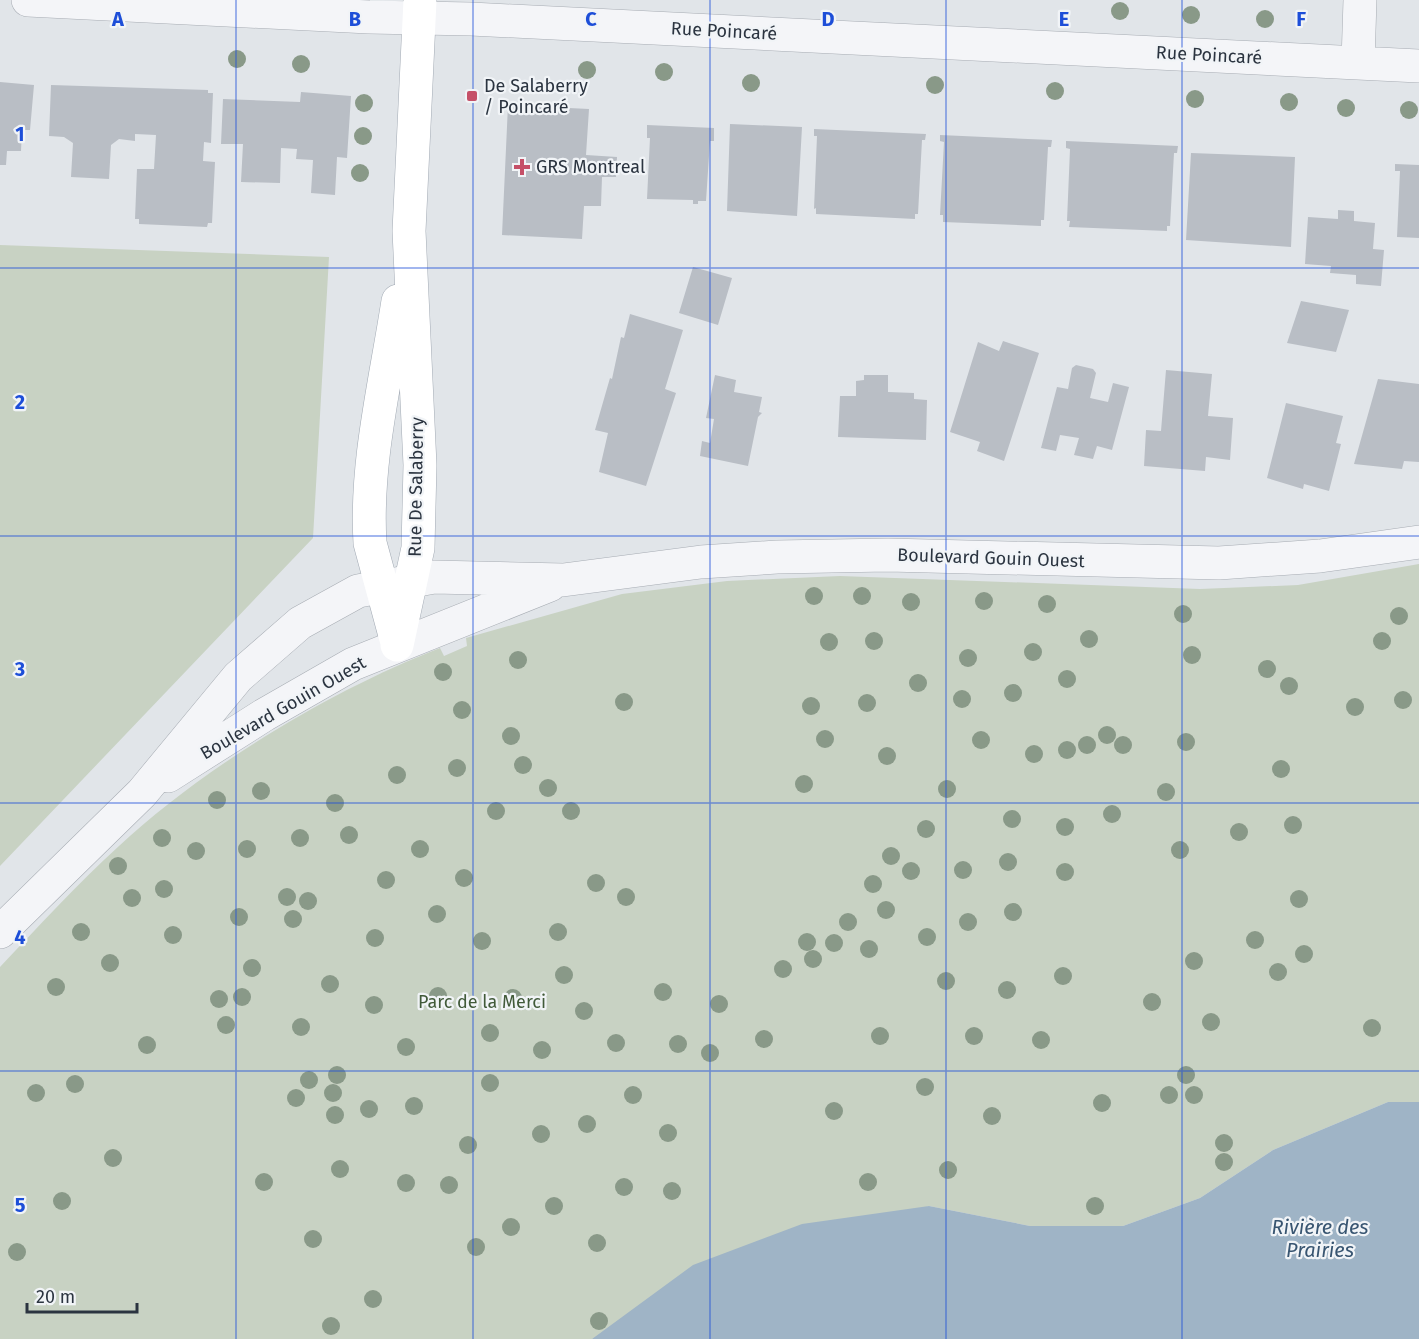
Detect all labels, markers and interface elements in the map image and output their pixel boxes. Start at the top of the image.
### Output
text: A [111,7,125,31]
text: B [349,7,361,31]
text: C [585,7,597,31]
text: D [821,7,835,31]
text: E [1059,7,1069,31]
text: F [1296,7,1306,31]
street label: Rue Poincaré [670,17,778,45]
street label: Rue Poincaré [1155,41,1263,69]
place label: De Salaberry / Poincaré [484,75,588,118]
marker: De Salaberry / Poincaré [465,89,479,103]
text: 1 [15,122,25,146]
place label: GRS Montreal [536,156,645,178]
marker: GRS Montreal [513,158,531,176]
text: 2 [15,390,25,414]
street label: Rue De Salaberry [404,417,428,557]
street label: Boulevard Gouin Ouest [897,544,1086,572]
street label: Boulevard Gouin Ouest [196,651,370,764]
text: 3 [14,657,25,681]
text: 4 [14,925,26,949]
park label: Parc de la Merci [418,991,546,1013]
text: 5 [15,1193,26,1217]
water label: Rivière des Prairies [1271,1215,1369,1262]
scale bar [27,1276,136,1314]
text: 20 m [36,1286,75,1308]

